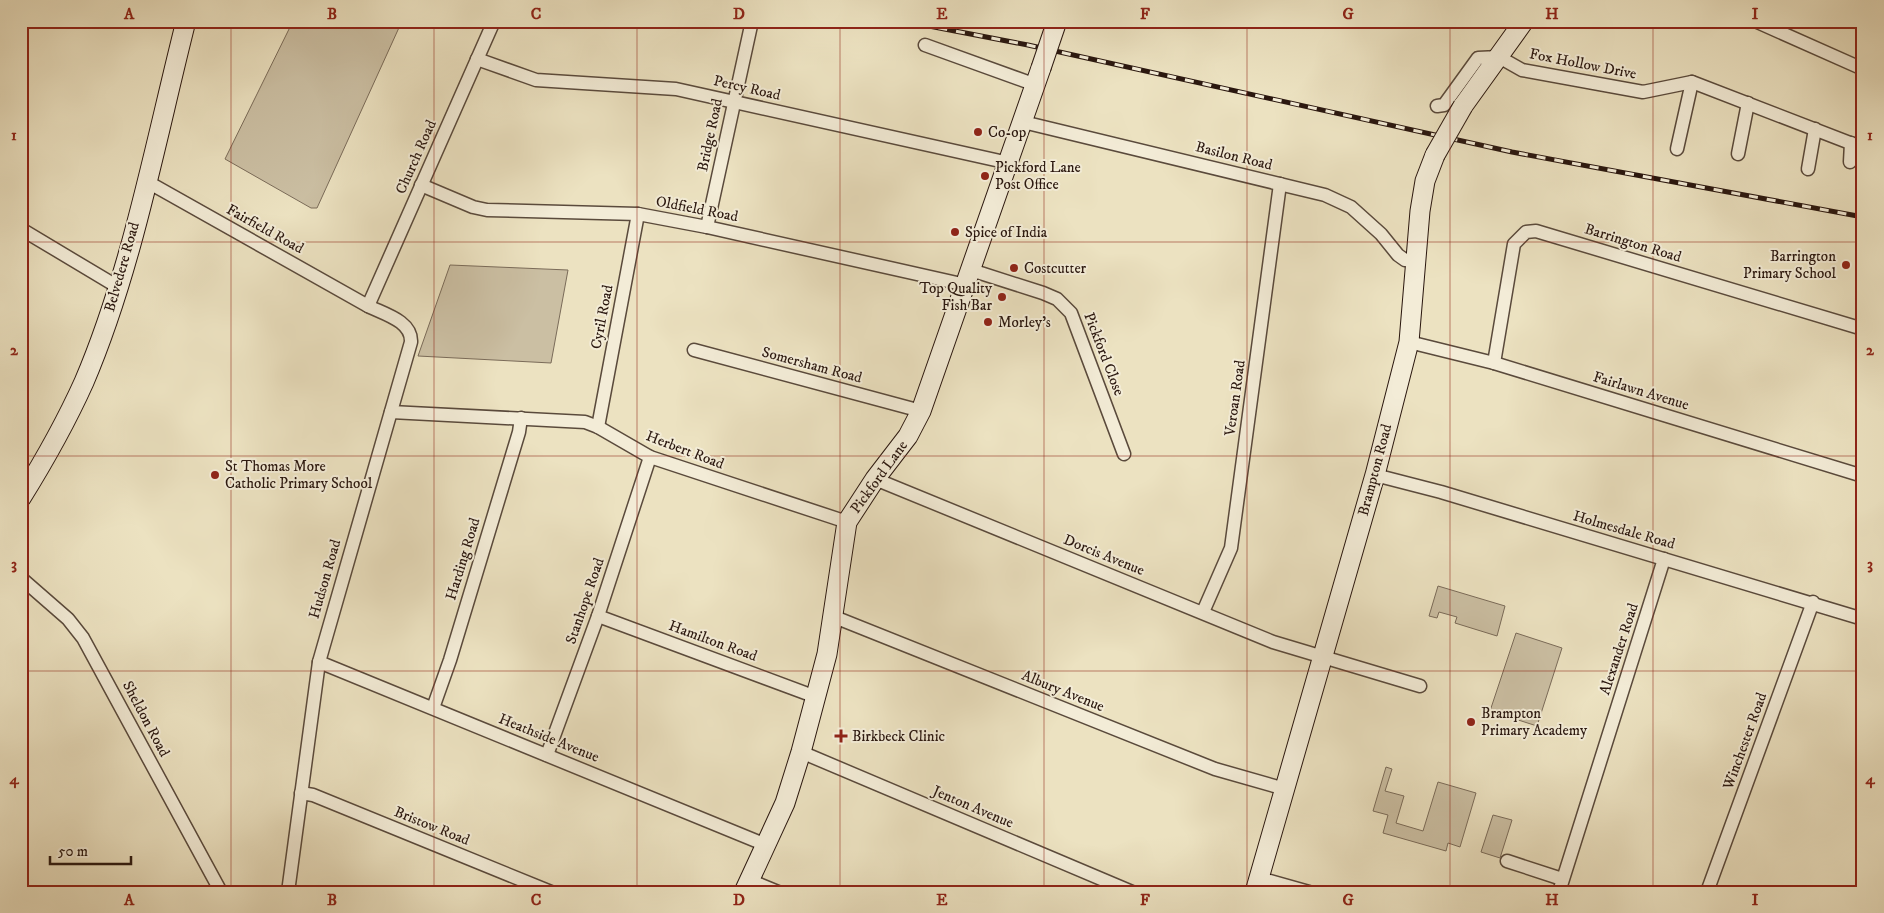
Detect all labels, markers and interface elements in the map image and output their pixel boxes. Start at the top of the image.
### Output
text: A [123,4,135,24]
text: B [327,4,337,24]
text: C [531,4,541,24]
text: D [733,4,745,24]
text: E [936,4,948,24]
text: F [1140,4,1150,24]
text: G [1342,4,1354,24]
text: H [1545,4,1559,24]
text: I [1752,4,1759,24]
street label: Fox Hollow Drive [1528,44,1638,84]
street label: Percy Road [712,71,783,105]
street label: Bridge Road [693,96,727,173]
street label: Church Road [391,117,441,197]
place label: Co-op [988,123,1027,142]
text: 1 [11,125,17,145]
text: 1 [1867,125,1873,145]
marker: Co-op [972,126,984,138]
street label: Basilon Road [1194,137,1275,175]
place label: Pickford Lane Post Office [995,158,1081,194]
marker: Pickford Lane Post Office [979,170,991,182]
street label: Oldfield Road [654,192,740,226]
street label: Fairfield Road [223,200,307,258]
street label: Belvedere Road [100,219,144,314]
street label: Barrington Road [1582,219,1684,267]
place label: Spice of India [965,223,1048,242]
marker: Spice of India [949,226,961,238]
place label: Barrington Primary School [1743,247,1836,283]
place label: Costcutter [1024,259,1087,278]
marker: Barrington Primary School [1840,259,1852,271]
marker: Costcutter [1008,262,1020,274]
place label: Top Quality Fish Bar [919,279,993,315]
street label: Cyril Road [586,283,618,351]
marker: Top Quality Fish Bar [996,291,1008,303]
street label: Pickford Close [1079,310,1129,398]
place label: Morley's [998,313,1051,332]
marker: Morley's [982,316,994,328]
text: 2 [10,340,19,360]
text: 2 [1866,340,1875,360]
street label: Somersham Road [760,342,865,388]
street label: Veroan Road [1220,358,1250,438]
street label: Fairlawn Avenue [1591,367,1691,415]
street label: Brampton Road [1354,421,1397,518]
street label: Herbert Road [643,426,727,474]
street label: Pickford Lane [846,437,912,517]
place label: St Thomas More Catholic Primary School [225,457,373,493]
marker: St Thomas More Catholic Primary School [209,469,221,481]
street label: Holmesdale Road [1571,506,1678,554]
street label: Harding Road [441,515,485,603]
street label: Dorcis Avenue [1061,530,1147,580]
street label: Hudson Road [305,537,346,621]
text: 3 [11,554,17,574]
text: 3 [1867,554,1873,574]
street label: Stanhope Road [561,555,609,647]
street label: Alexander Road [1595,600,1643,697]
street label: Hamilton Road [666,616,760,666]
street label: Albury Avenue [1019,666,1107,716]
street label: Sheldon Road [118,678,174,761]
street label: Winchester Road [1718,689,1772,793]
place label: Brampton Primary Academy [1481,704,1588,740]
street label: Heathside Avenue [496,709,602,767]
marker: Brampton Primary Academy [1465,716,1477,728]
place label: Birkbeck Clinic [852,727,946,746]
marker: Birkbeck Clinic [834,729,848,743]
text: 4 [8,769,19,789]
text: 4 [1864,769,1875,789]
street label: Jenton Avenue [928,781,1016,833]
street label: Bristow Road [391,802,473,850]
scale bar [50,833,131,865]
text: 50 m [58,842,88,861]
text: A [123,890,135,910]
text: B [327,890,337,910]
text: C [531,890,541,910]
text: D [733,890,745,910]
text: E [936,890,948,910]
text: F [1140,890,1150,910]
text: G [1342,890,1354,910]
text: H [1545,890,1559,910]
text: I [1752,890,1759,910]

